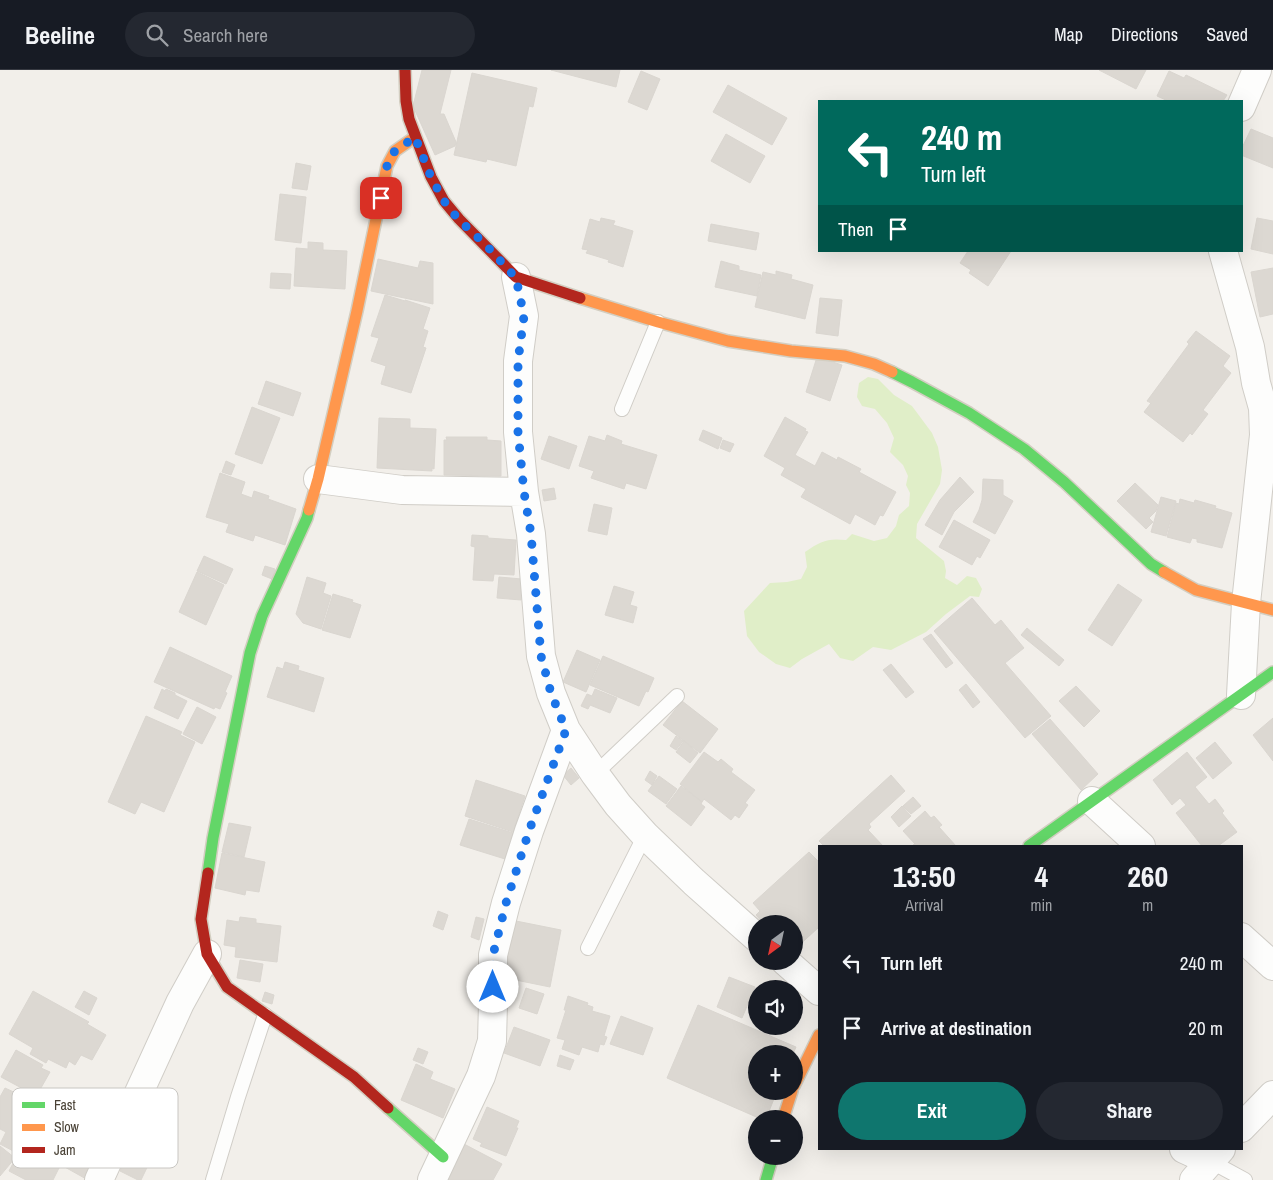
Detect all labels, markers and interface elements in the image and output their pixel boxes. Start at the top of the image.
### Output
search box [125,12,475,57]
text: Beeline [25,19,95,51]
icon: search [143,21,171,49]
text: Search here [183,22,268,48]
text: Map [1054,22,1083,47]
text: Directions [1111,22,1178,47]
text: Saved [1206,22,1248,47]
text: 240 m [921,114,1002,161]
icon: left [838,120,903,185]
text: Turn left [921,159,986,189]
pin [360,177,402,219]
icon: arrive [367,184,395,212]
icon: arrive [884,215,912,243]
text: Then [838,216,874,242]
text: 13:50 [893,856,956,896]
text: 4 [1035,856,1048,896]
text: 260 [1127,856,1168,896]
text: Arrival [905,894,943,916]
text: min [1030,894,1052,916]
text: m [1142,894,1153,916]
north arrow [748,915,802,970]
map controls [748,915,803,1165]
icon: left [838,949,866,977]
text: Turn left [881,950,942,976]
text: 240 m [1180,950,1223,976]
position arrow [466,960,518,1012]
button: sound [748,980,803,1035]
icon: arrive [838,1014,866,1042]
text: Arrive at destination [881,1015,1032,1041]
text: 20 m [1188,1015,1223,1041]
button: + [748,1045,803,1100]
button: Exit [838,1082,1026,1140]
button: Share [1036,1082,1223,1140]
legend [12,1088,178,1168]
text: Fast [54,1096,76,1114]
button: − [748,1110,803,1165]
text: Slow [54,1118,80,1136]
text: Jam [54,1141,76,1159]

